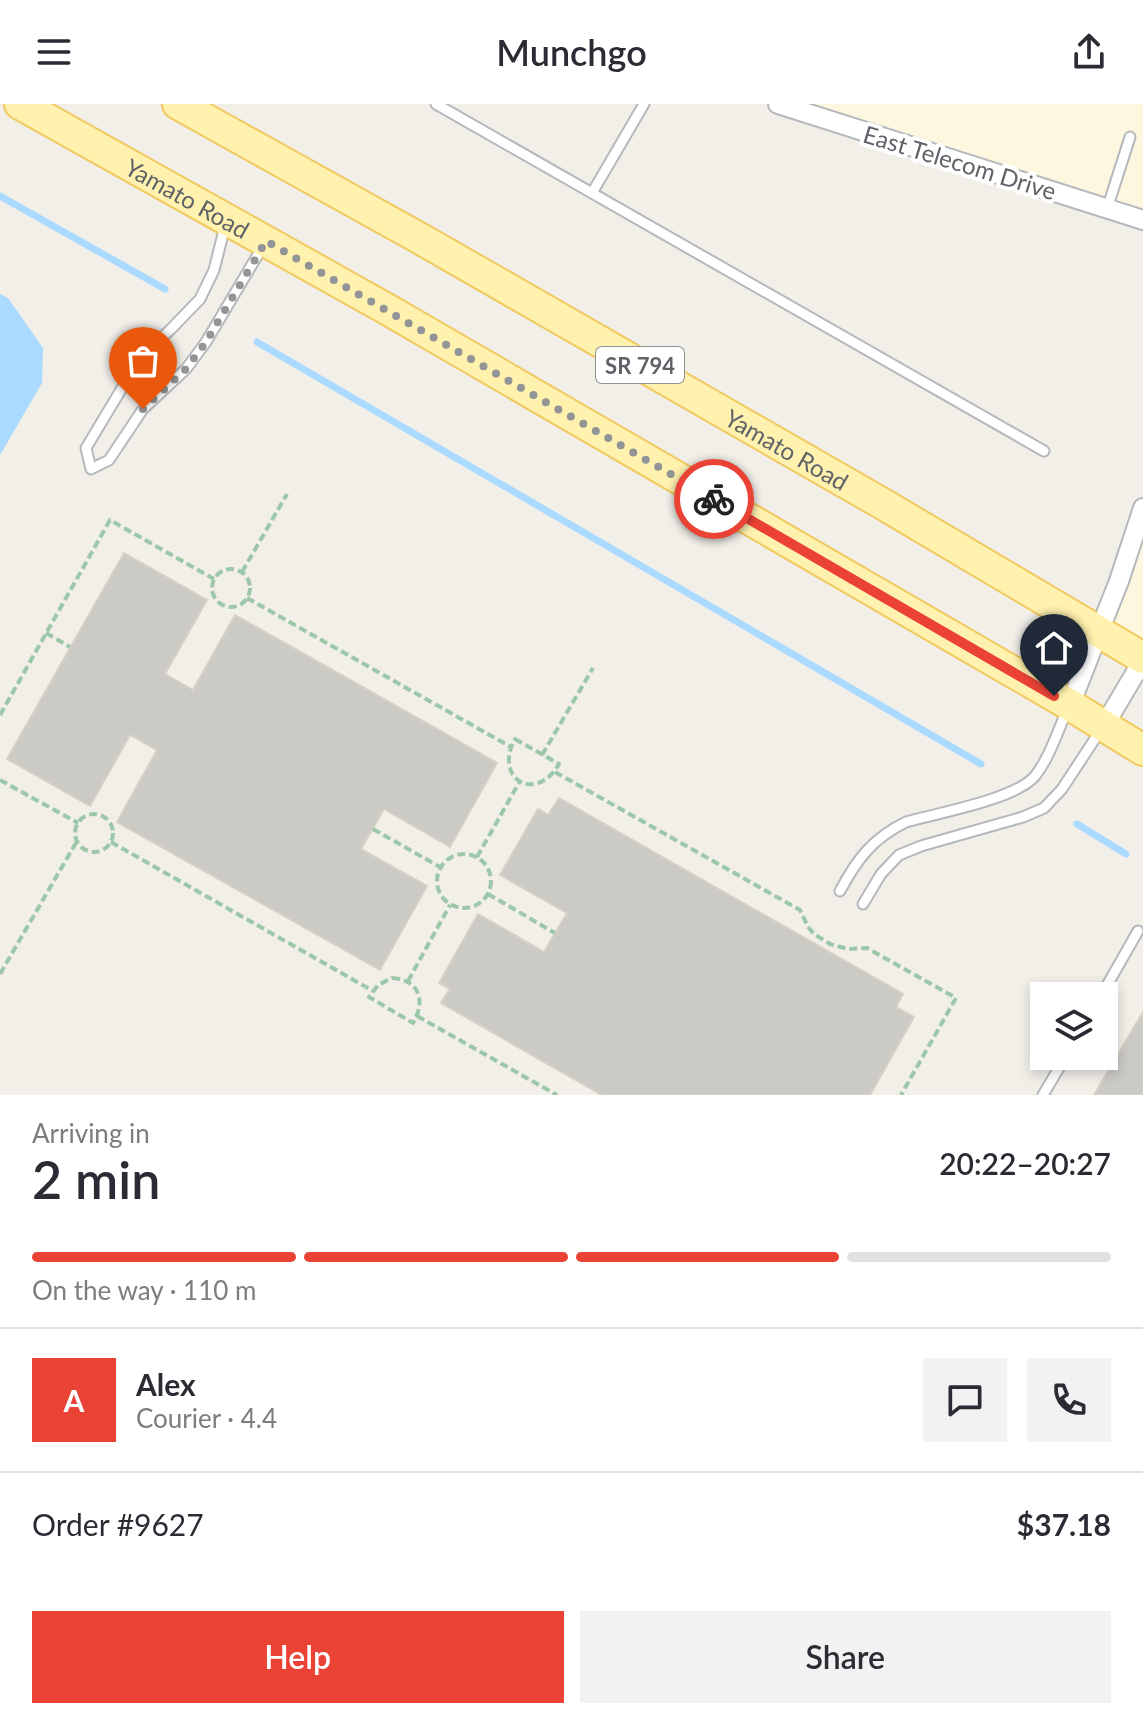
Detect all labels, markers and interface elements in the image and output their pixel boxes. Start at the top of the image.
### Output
icon: menu [32,30,76,74]
text: Munchgo [496,30,647,74]
icon: share [1067,30,1111,74]
street label: East Telecom Drive [860,119,1060,205]
street label: Yamato Road [121,152,255,244]
pin [109,327,177,409]
icon: bag [121,339,165,383]
road number: SR 794 [596,347,684,383]
street label: Yamato Road [720,402,854,496]
courier [674,459,754,539]
icon: bike [692,477,736,521]
pin [1020,614,1088,696]
icon: home [1032,626,1076,670]
map controls [1030,982,1118,1070]
button: layers [1030,982,1118,1070]
text: Arriving in [32,1117,150,1149]
text: 20:22–20:27 [939,1145,1111,1181]
text: 2 min [32,1148,160,1210]
text: On the way · 110 m [32,1274,256,1306]
button: chat [923,1358,1007,1442]
button: phone [1027,1358,1111,1442]
text: Alex [136,1366,196,1402]
text: A [64,1382,84,1418]
text: Courier · 4.4 [136,1402,277,1434]
text: Order #9627 [32,1506,204,1542]
text: $37.18 [1017,1506,1111,1542]
button: Help [32,1611,564,1703]
button: Share [580,1611,1111,1703]

